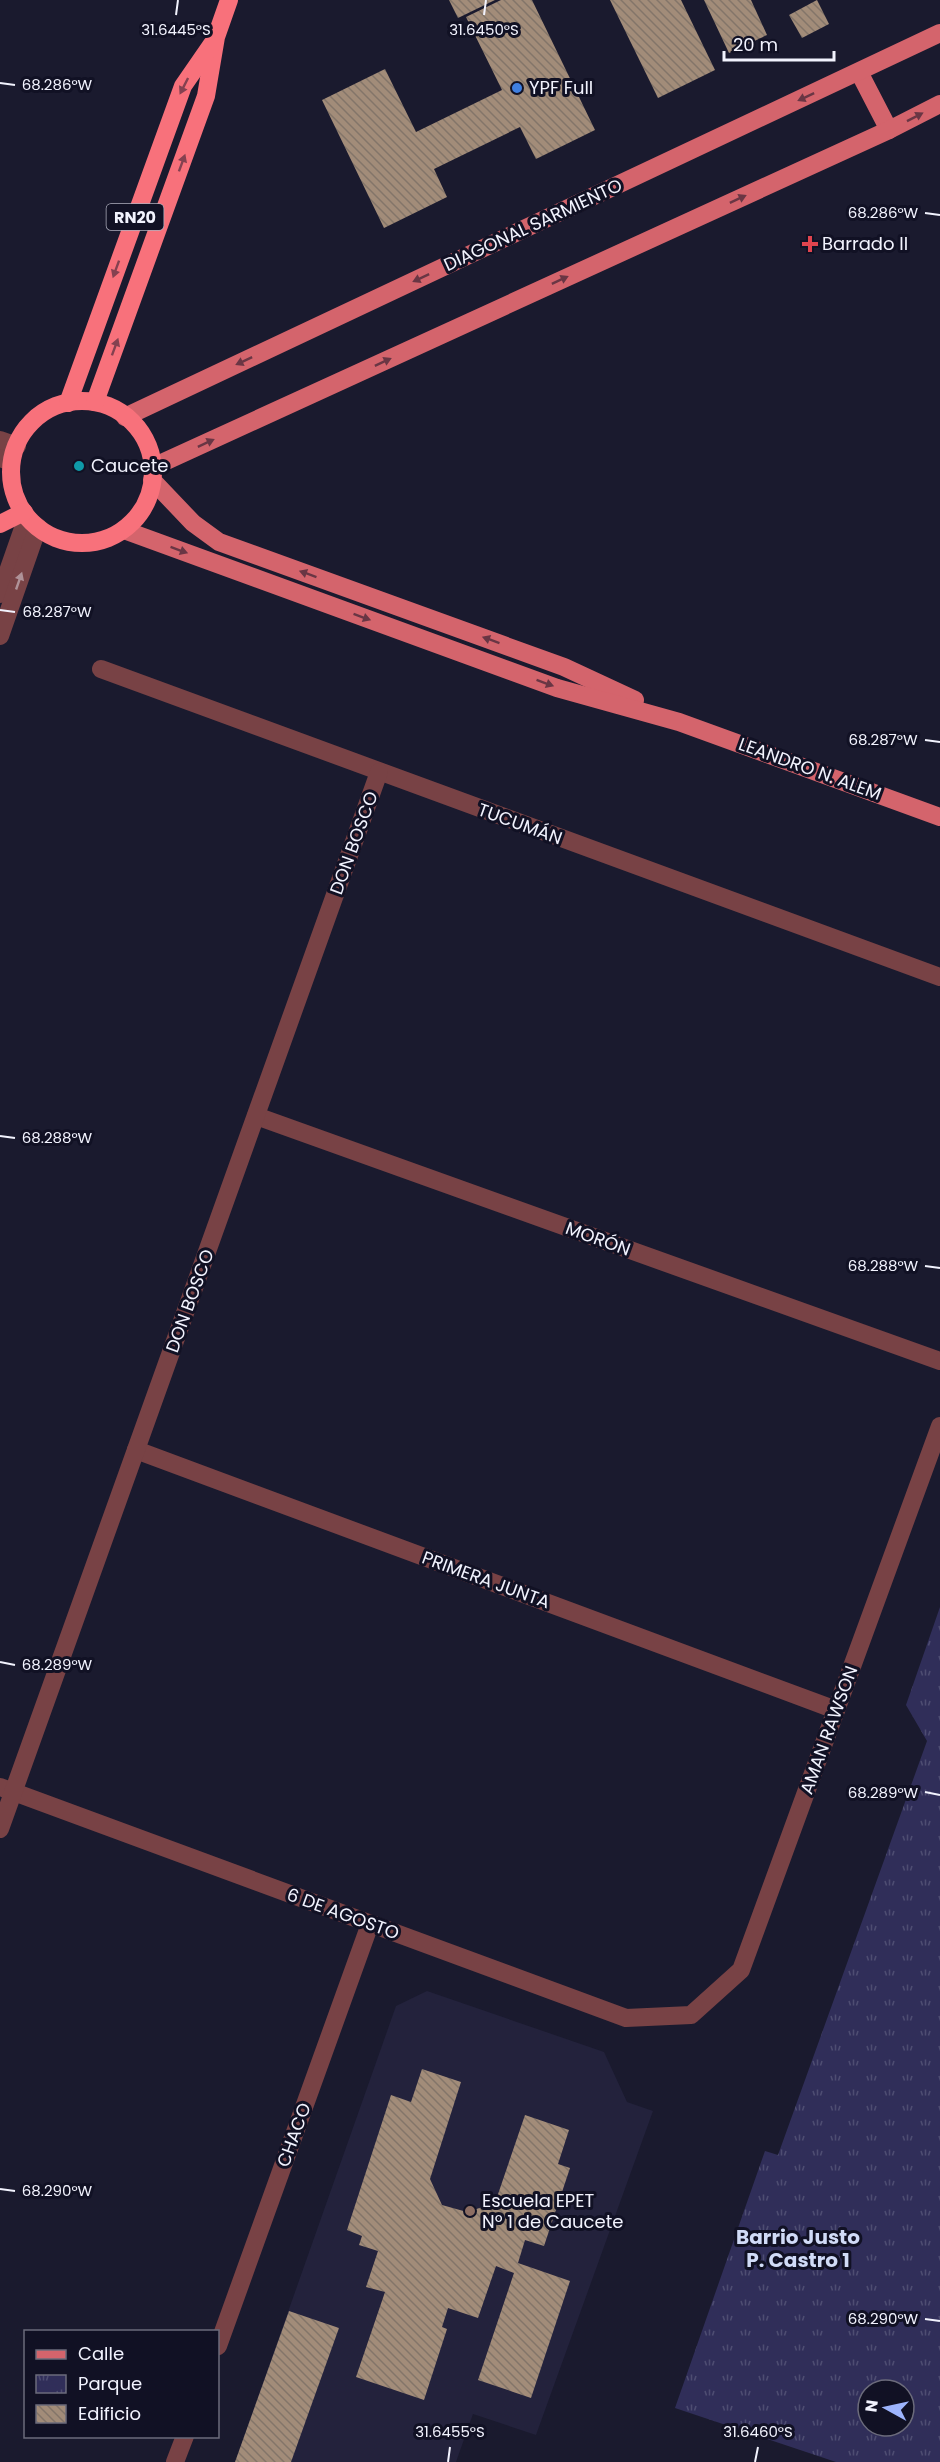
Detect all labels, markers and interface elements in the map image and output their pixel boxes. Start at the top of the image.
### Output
text: 31.6445°S [141,19,211,40]
text: 31.6450°S [449,19,519,40]
scale bar [724,24,834,62]
text: 20 m [733,32,778,57]
text: 68.286°W [22,74,93,95]
place label: YPF Full [529,75,593,100]
one-way arrow [180,77,190,95]
marker: YPF Full [510,81,524,95]
one-way arrow [798,93,815,102]
one-way arrow [906,112,923,122]
one-way arrow [177,154,187,172]
street label: DIAGONAL SARMIENTO [440,172,626,277]
one-way arrow [729,195,746,204]
text: 68.286°W [848,202,919,223]
road number: RN20 [106,204,164,230]
place label: Barrado II [822,231,908,256]
marker: Barrado II [803,237,817,251]
one-way arrow [111,260,121,278]
one-way arrow [411,273,429,283]
one-way arrow [552,276,569,285]
one-way arrow [111,338,121,356]
one-way arrow [236,356,253,365]
one-way arrow [375,357,392,366]
one-way arrow [197,438,215,448]
place label: Caucete [91,453,168,478]
marker: Caucete [72,459,86,473]
one-way arrow [170,545,188,555]
one-way arrow [298,569,316,579]
one-way arrow [14,572,24,590]
text: 68.287°W [22,601,92,622]
one-way arrow [353,612,371,622]
one-way arrow [482,635,500,645]
one-way arrow [536,679,554,689]
text: 68.287°W [848,729,918,750]
street label: LEANDRO N. ALEM [735,731,885,806]
street label: DON BOSCO [323,788,384,898]
street label: TUCUMÁN [474,797,566,850]
text: 68.288°W [22,1127,93,1148]
street label: MORÓN [562,1215,634,1262]
street label: DON BOSCO [159,1246,220,1356]
text: 68.288°W [848,1255,919,1276]
street label: PRIMERA JUNTA [419,1545,554,1614]
text: 68.289°W [22,1654,93,1675]
street label: AMAN RAWSON [794,1662,863,1798]
text: 68.289°W [848,1782,919,1803]
street label: 6 DE AGOSTO [284,1882,403,1945]
street label: CHACO [270,2099,317,2170]
text: 68.290°W [22,2180,93,2201]
place label: Escuela EPET Nº 1 de Caucete [482,2188,623,2234]
marker: Escuela EPET Nº 1 de Caucete [463,2204,477,2218]
district label: Barrio Justo P. Castro 1 [736,2223,860,2274]
text: 68.290°W [848,2308,919,2329]
legend [24,2330,219,2438]
text: Calle [78,2341,124,2366]
text: Parque [78,2371,142,2396]
north arrow [856,2378,916,2438]
text: N [859,2398,884,2414]
text: Edificio [78,2401,141,2426]
text: 31.6455°S [415,2421,485,2442]
text: 31.6460°S [723,2421,793,2442]

